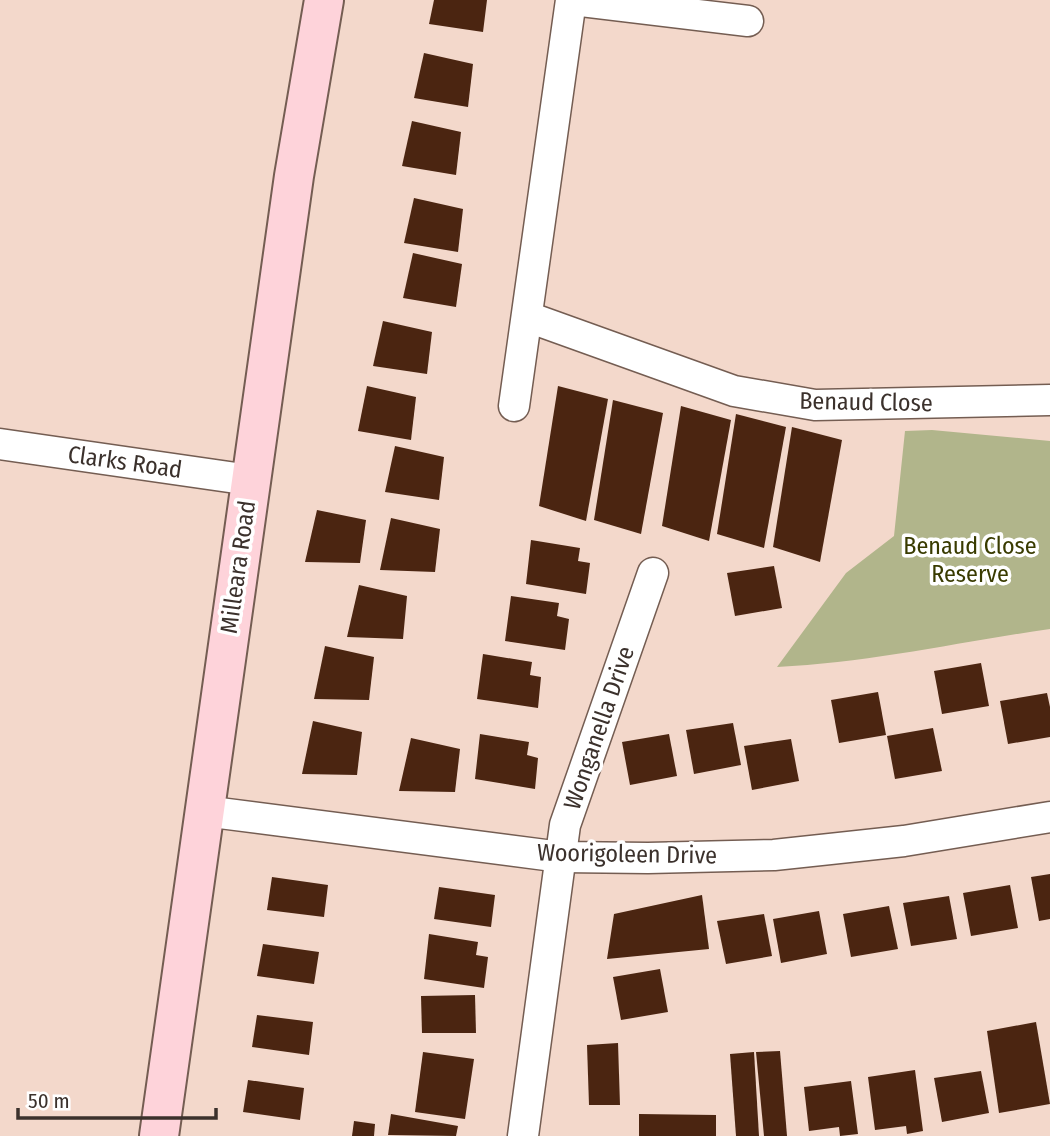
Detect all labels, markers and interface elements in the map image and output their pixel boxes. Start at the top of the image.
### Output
street label: Benaud Close [799,387,933,417]
street label: Clarks Road [66,440,184,484]
street label: Milleara Road [215,499,261,635]
park label: Benaud Close Reserve [903,532,1037,588]
street label: Wonganella Drive [558,643,640,813]
street label: Woorigoleen Drive [537,838,717,870]
scale bar [18,1076,215,1120]
text: 50 m [28,1088,70,1114]

